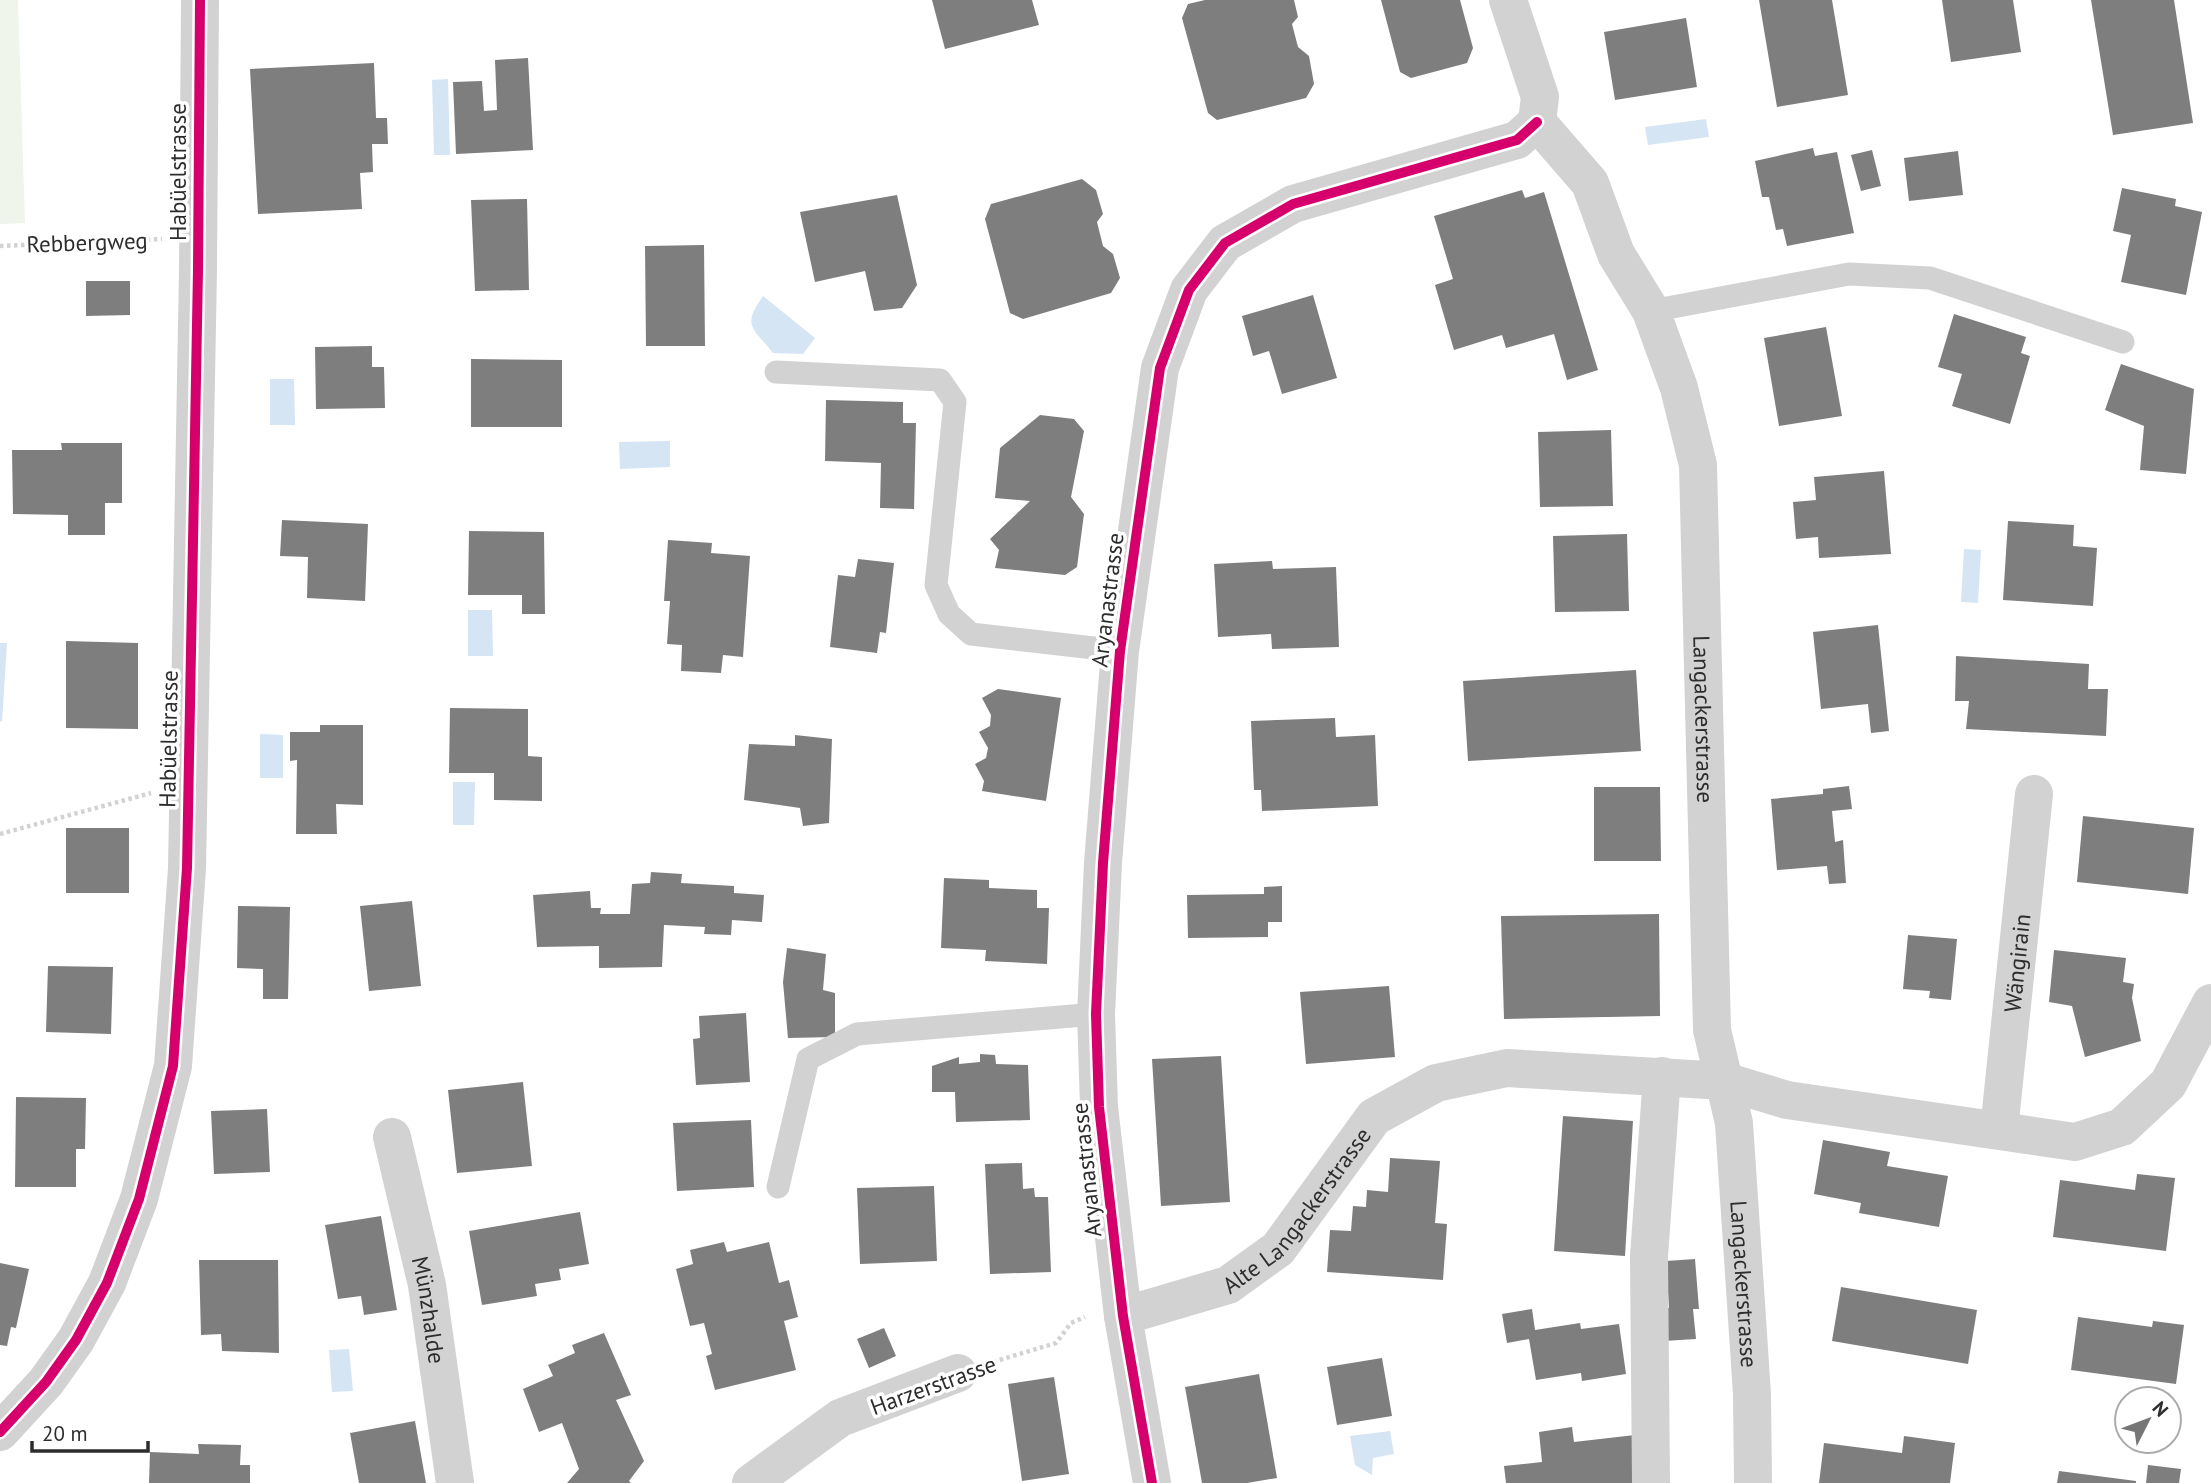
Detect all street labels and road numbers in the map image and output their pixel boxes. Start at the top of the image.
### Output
street label: Habüelstrasse [163,103,192,241]
street label: Rebbergweg [26,225,148,259]
street label: Aryanastrasse [1084,531,1130,669]
street label: Langackerstrasse [1688,635,1721,803]
street label: Habüelstrasse [152,670,184,808]
street label: Wängirain [1997,912,2036,1014]
street label: Aryanastrasse [1065,1101,1107,1239]
street label: Alte Langackerstrasse [1216,1121,1377,1299]
street label: Langackerstrasse [1725,1199,1765,1369]
street label: Münzhalde [406,1253,452,1365]
street label: Harzerstrasse [866,1349,1000,1421]

